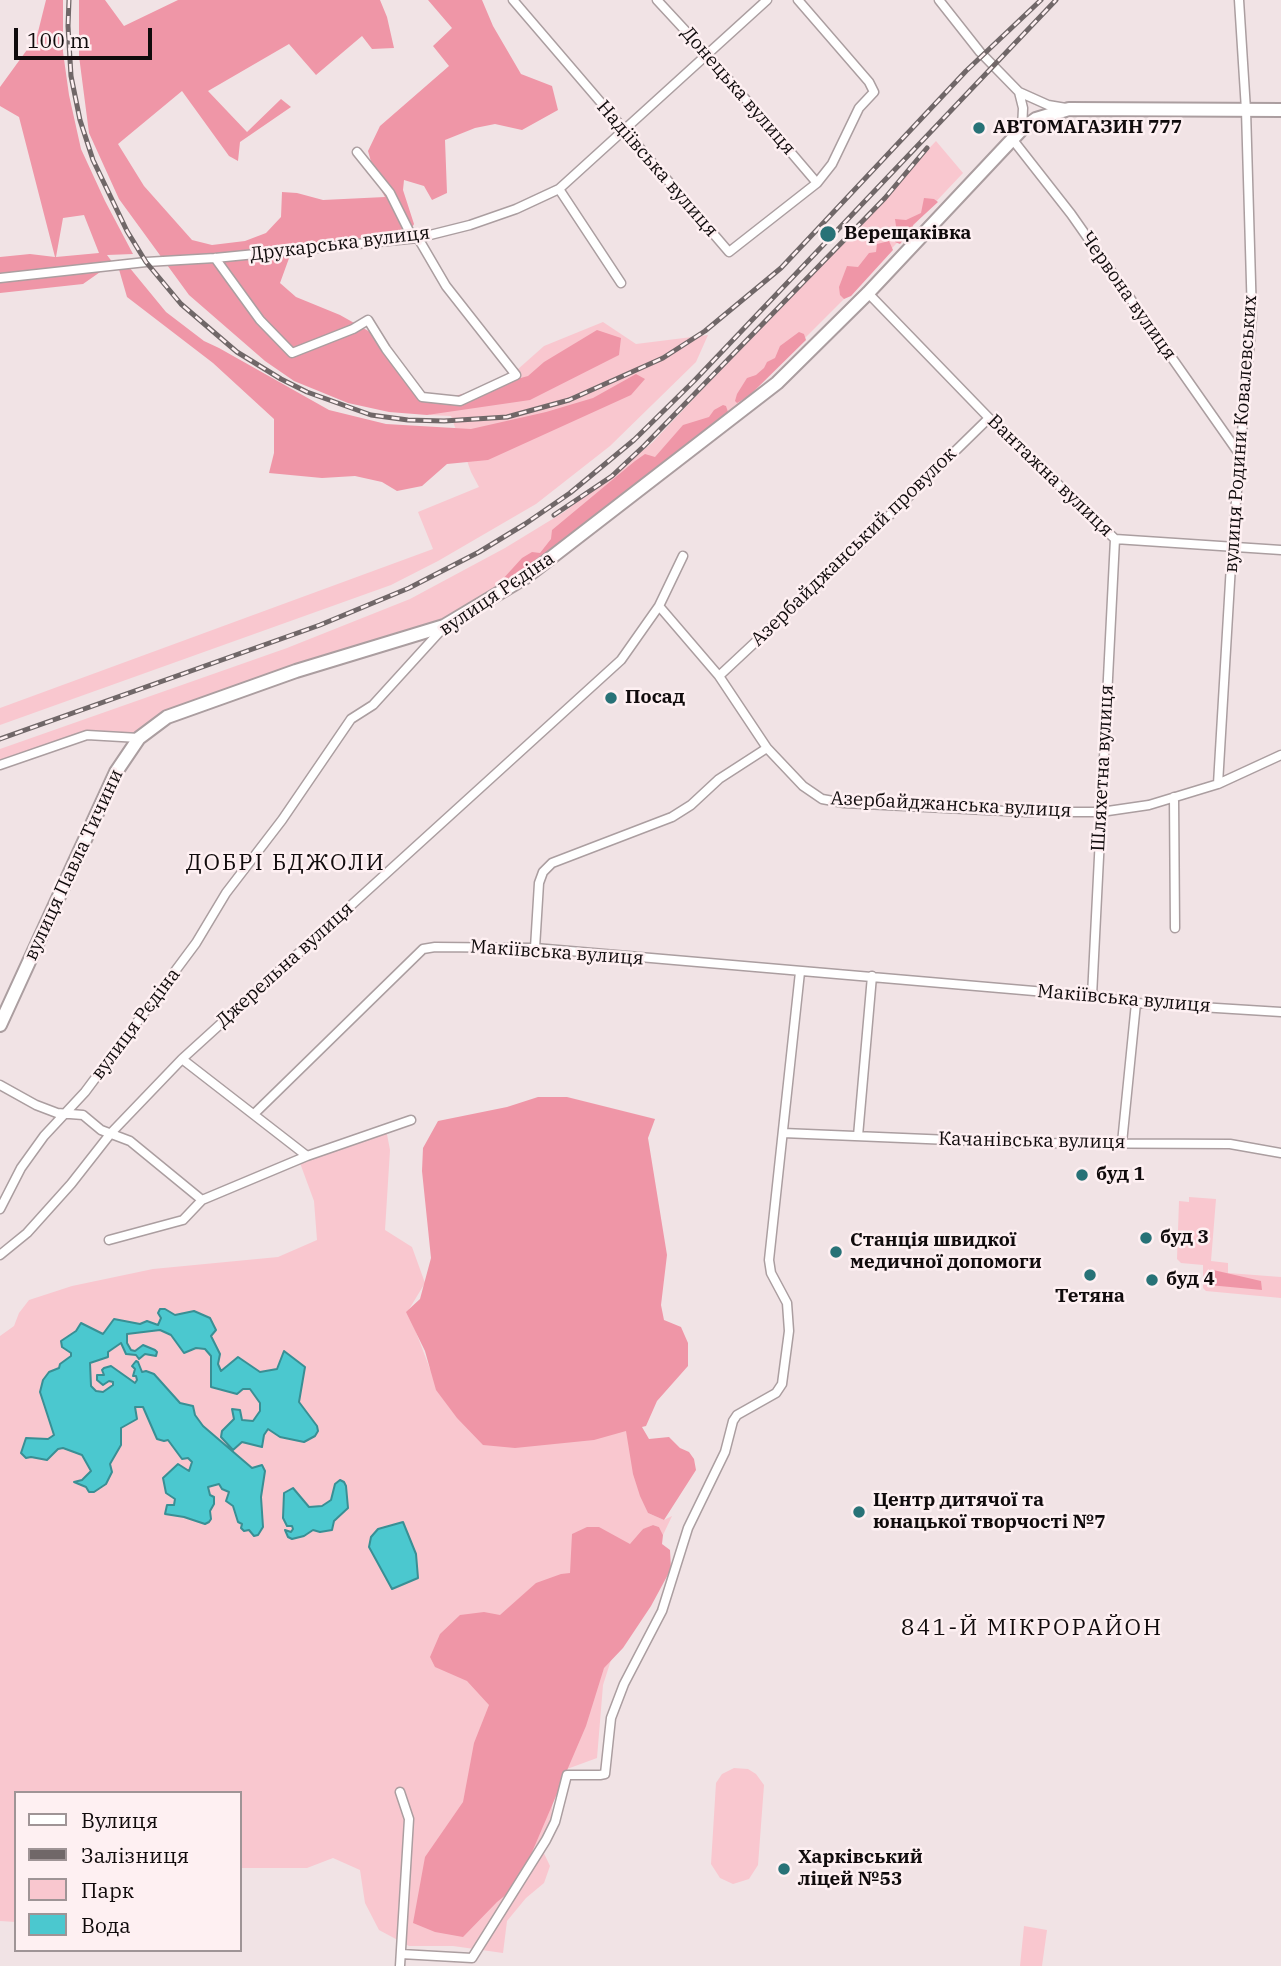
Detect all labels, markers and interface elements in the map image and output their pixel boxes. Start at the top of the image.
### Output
scale bar [18,14,156,58]
street label: Донецька вулиця [676,22,800,160]
text: 100 m [27,26,90,54]
street label: Надіївська вулиця [592,96,722,242]
place label: АВТОМАГАЗИН 777 [993,117,1182,139]
marker: АВТОМАГАЗИН 777 [971,120,987,136]
street label: Друкарська вулиця [249,222,431,266]
place label: Верещаківка [844,223,971,245]
marker: Верещаківка [818,224,838,244]
street label: Червона вулиця [1075,227,1181,365]
street label: вулиця Родини Ковалевських [1220,294,1262,574]
street label: Вантажна вулиця [982,410,1118,542]
street label: Азербайджанський провулок [747,443,961,651]
street label: вулиця Рєдіна [435,547,559,641]
street label: Шляхетна вулиця [1087,684,1119,852]
place label: Посад [625,687,685,709]
marker: Посад [603,690,619,706]
street label: вулиця Павла Тичини [20,766,128,964]
street label: Азербайджанська вулиця [830,787,1072,823]
district label: ДОБРІ БДЖОЛИ [188,849,384,877]
street label: Джерельна вулиця [212,897,358,1033]
street label: Макіївська вулиця [469,936,645,970]
street label: вулиця Рєдіна [87,964,185,1084]
street label: Макіївська вулиця [1036,980,1212,1018]
street label: Качанівська вулиця [938,1128,1126,1154]
place label: буд 1 [1096,1164,1145,1186]
marker: буд 1 [1074,1167,1090,1183]
place label: буд 3 [1160,1227,1209,1249]
place label: Станція швидкої медичної допомоги [850,1230,1042,1274]
marker: буд 3 [1138,1230,1154,1246]
marker: Станція швидкої медичної допомоги [828,1244,844,1260]
marker: Тетяна [1082,1267,1098,1283]
place label: буд 4 [1166,1269,1215,1291]
marker: буд 4 [1144,1272,1160,1288]
place label: Тетяна [1055,1286,1125,1308]
place label: Центр дитячої та юнацької творчості №7 [873,1490,1106,1534]
marker: Центр дитячої та юнацької творчості №7 [851,1504,867,1520]
district label: 841-Й МІКРОРАЙОН [903,1614,1161,1642]
legend [14,1791,242,1952]
text: Вулиця [81,1806,158,1834]
text: Залізниця [81,1841,189,1869]
place label: Харківський ліцей №53 [798,1847,923,1891]
marker: Харківський ліцей №53 [776,1861,792,1877]
text: Парк [81,1876,134,1904]
text: Вода [81,1911,131,1939]

